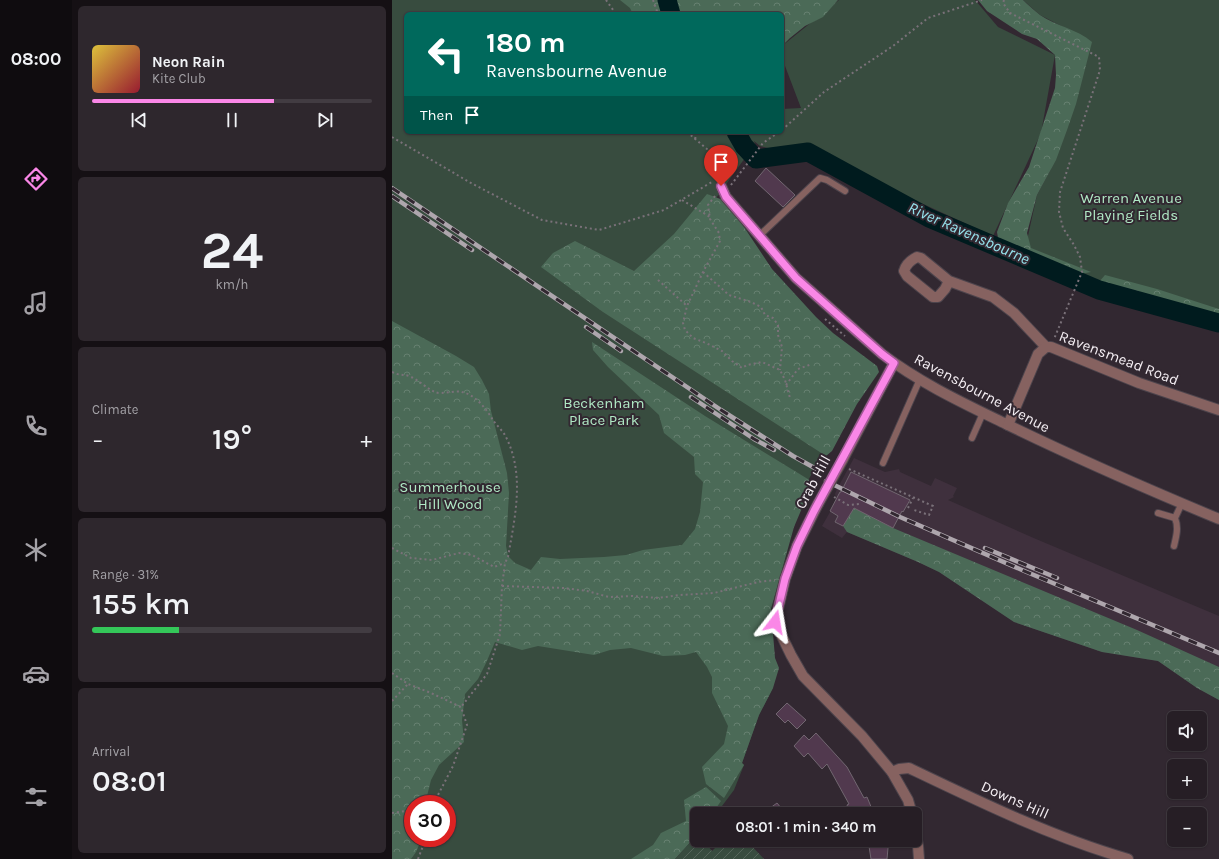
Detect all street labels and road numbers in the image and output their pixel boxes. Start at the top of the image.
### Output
street label: Ravensmead Road [1057,327,1181,389]
street label: Ravensbourne Avenue [911,350,1053,436]
street label: Crab Hill [791,452,835,512]
street label: Downs Hill [978,777,1052,823]

